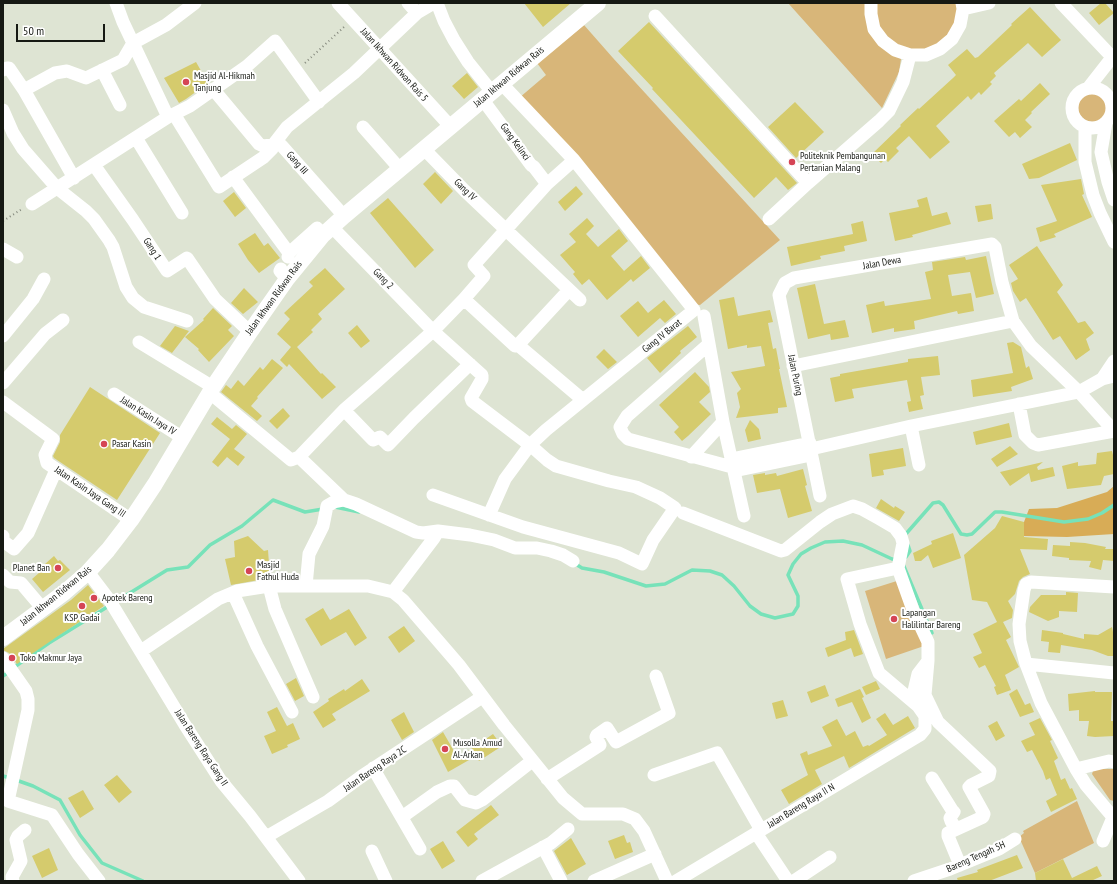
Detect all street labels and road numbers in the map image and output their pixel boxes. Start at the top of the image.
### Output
street label: Jalan Ikhwan Ridwan Rais 5 [358,26,430,104]
street label: Jalan Ikhwan Ridwan Rais [471,44,547,110]
street label: Gang Kelinci [497,121,533,163]
street label: Gang III [284,149,310,177]
street label: Gang IV [451,176,479,204]
street label: Gang 1 [140,236,164,262]
street label: Jalan Dewa [862,254,902,272]
street label: Jalan Ikhwan Ridwan Rais [243,259,305,337]
street label: Gang 2 [370,266,396,292]
street label: Gang IV Barat [640,317,684,355]
street label: Jalan Puring [785,353,805,397]
street label: Jalan Kasin Jaya IV [118,394,178,438]
street label: Jalan Kasin Jaya Gang III [52,464,128,520]
street label: Jalan Ikhwan Ridwan Rais [18,564,94,628]
street label: Jalan Bareng Raya Gang II [172,708,230,788]
street label: Jalan Bareng Raya 2C [341,743,409,795]
street label: Jalan Bareng Raya II N [765,781,837,831]
street label: Bareng Tengah 5H [945,839,1007,875]

